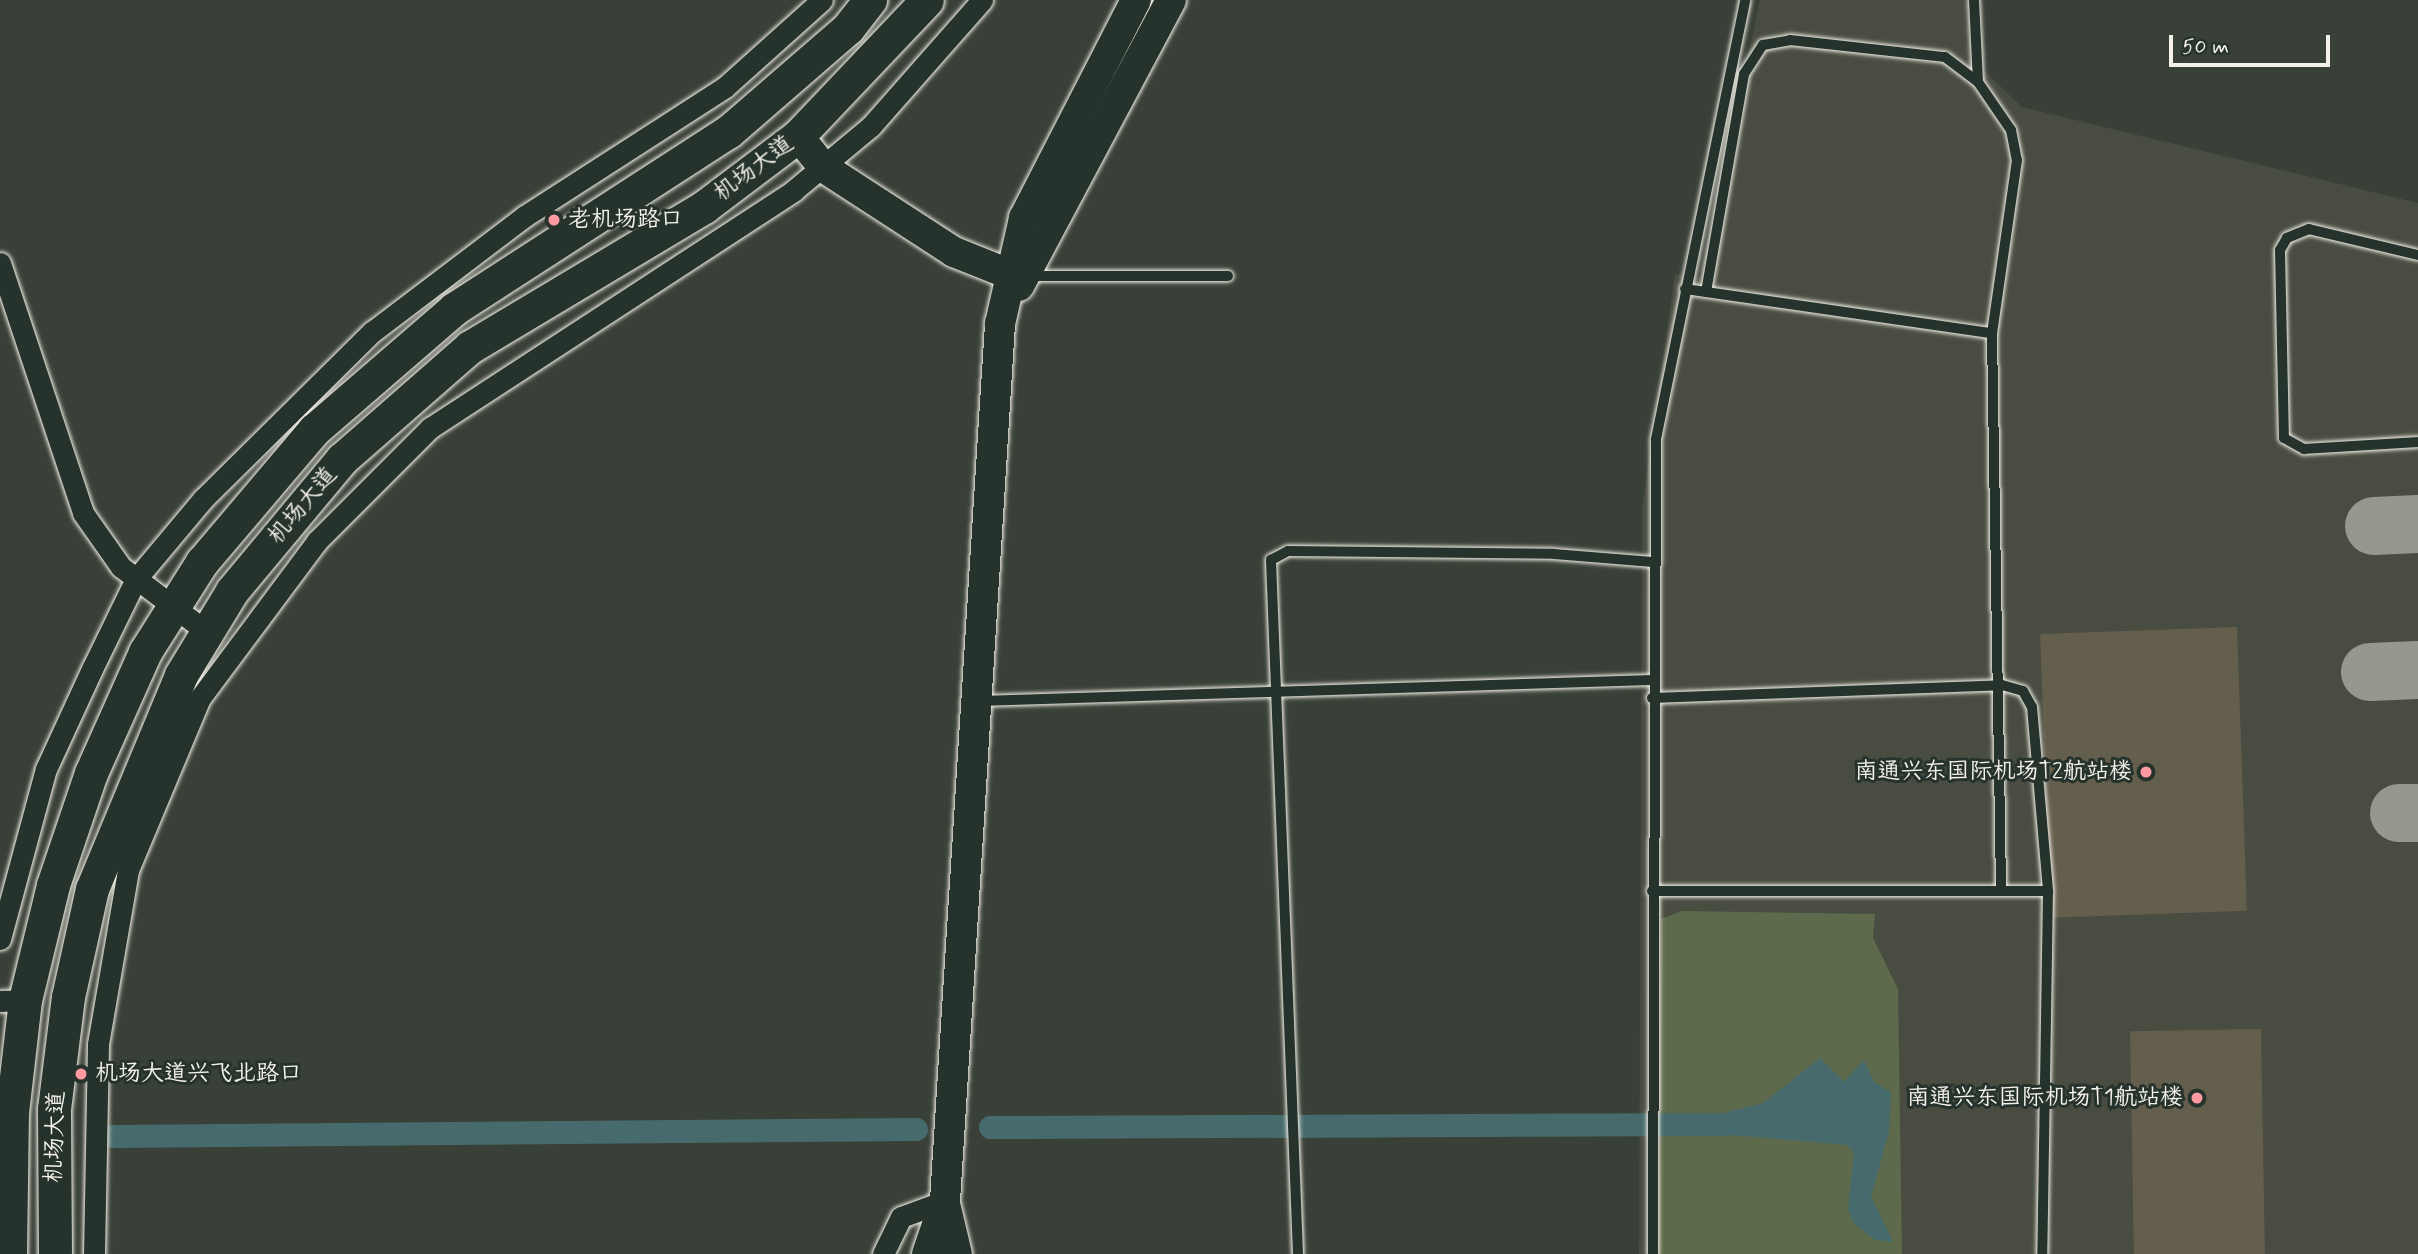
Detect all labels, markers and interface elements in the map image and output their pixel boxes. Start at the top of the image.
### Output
scale bar [2173,21,2334,65]
text: 50 m [2182,33,2229,61]
street label: 机场大道 [709,130,799,208]
place label: 老机场路口 [568,206,683,234]
marker: 老机场路口 [546,212,562,228]
street label: 机场大道 [263,462,343,550]
place label: 南通兴东国际机场T2航站楼 [1854,758,2132,786]
marker: 南通兴东国际机场T2航站楼 [2138,764,2154,780]
place label: 机场大道兴飞北路口 [95,1060,302,1088]
marker: 机场大道兴飞北路口 [73,1066,89,1082]
place label: 南通兴东国际机场T1航站楼 [1906,1084,2183,1112]
marker: 南通兴东国际机场T1航站楼 [2189,1090,2205,1106]
street label: 机场大道 [41,1091,71,1183]

